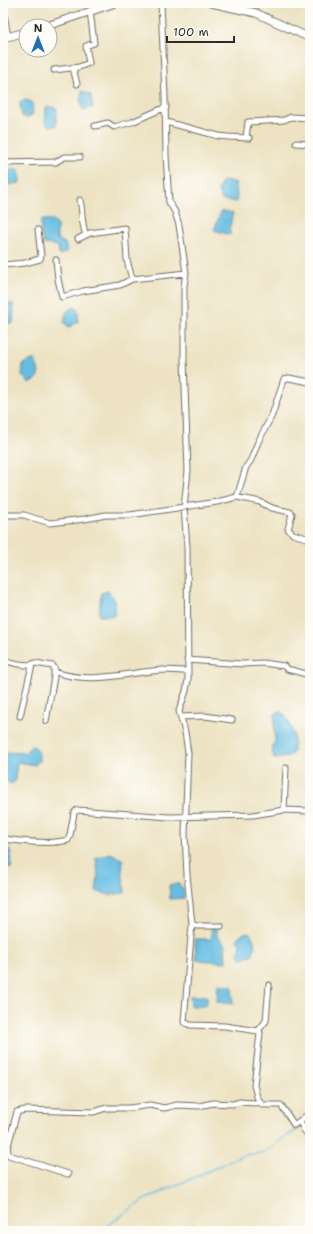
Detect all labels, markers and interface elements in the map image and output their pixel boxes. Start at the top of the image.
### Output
north arrow [18,18,58,58]
scale bar [167,18,234,44]
text: N [34,21,43,36]
text: 100 m [173,24,209,40]

